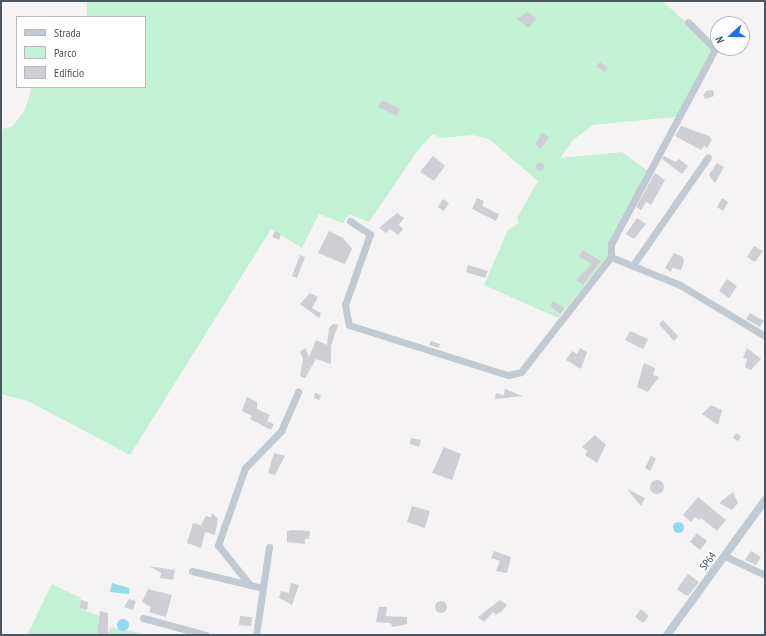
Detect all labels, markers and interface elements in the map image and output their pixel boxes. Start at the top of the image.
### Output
legend [16,16,146,88]
north arrow [710,16,750,56]
text: Strada [54,25,81,40]
text: N [712,35,727,45]
text: Parco [54,45,76,60]
text: Edificio [54,65,84,80]
street label: SP64 [697,549,719,573]

